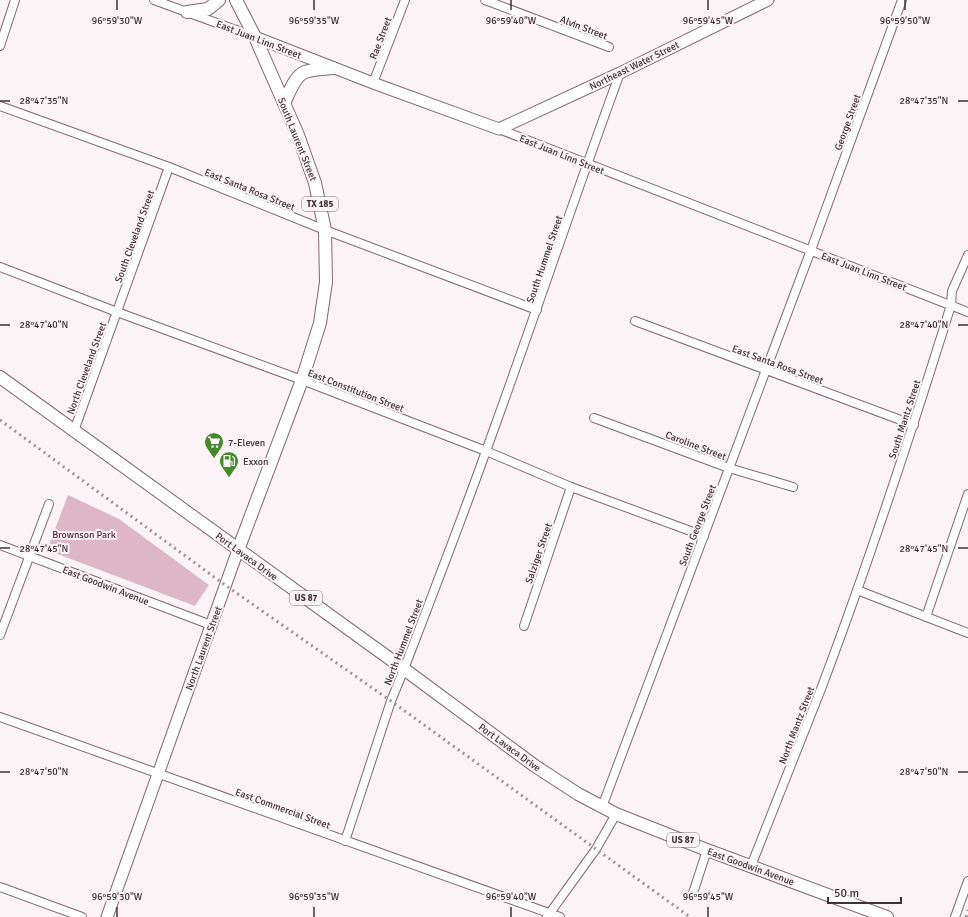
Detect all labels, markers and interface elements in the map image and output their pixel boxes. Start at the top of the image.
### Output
street label: Alvin Street [558,13,609,43]
text: 96°59'30"W [92,15,143,27]
text: 96°59'35"W [289,15,340,27]
street label: Rae Street [367,15,395,61]
text: 96°59'40"W [486,15,537,27]
text: 96°59'45"W [683,15,734,27]
text: 96°59'50"W [880,15,931,27]
street label: East Juan Linn Street [214,18,303,62]
street label: Northeast Water Street [588,39,682,93]
street label: George Street [832,92,864,152]
text: 28°47'35"N [20,95,68,107]
text: 28°47'35"N [900,95,948,107]
street label: South Laurent Street [275,96,319,183]
street label: East Juan Linn Street [518,132,606,178]
street label: East Santa Rosa Street [203,166,297,214]
street label: South Cleveland Street [113,188,157,284]
road number: TX 185 [302,197,338,211]
street label: South Hummel Street [524,214,566,305]
street label: East Juan Linn Street [819,250,908,294]
text: 28°47'40"N [20,319,68,331]
text: 28°47'40"N [900,319,948,331]
street label: North Cleveland Street [65,320,109,416]
street label: East Santa Rosa Street [730,343,825,387]
street label: East Constitution Street [306,367,406,415]
street label: South Mantz Street [887,378,924,460]
street label: Caroline Street [664,429,728,463]
supermarket icon: 7-Eleven [203,431,225,459]
place label: 7-Eleven [228,437,265,449]
fuel station icon: Exxon [218,450,240,478]
place label: Exxon [243,456,268,468]
street label: South George Street [677,483,719,568]
street label: Salziger Street [523,521,555,585]
park label: Brownson Park [52,529,116,541]
street label: Port Lavaca Drive [213,530,280,583]
text: 28°47'45"N [20,543,68,555]
text: 28°47'45"N [900,543,948,555]
street label: East Goodwin Avenue [61,564,151,608]
road number: US 87 [290,591,322,605]
street label: North Hummel Street [382,597,426,687]
street label: North Laurent Street [183,604,225,692]
street label: North Mantz Street [777,684,817,766]
street label: Port Lavaca Drive [476,721,543,774]
text: 28°47'50"N [20,766,68,778]
text: 28°47'50"N [900,766,948,778]
street label: East Commercial Street [234,786,332,832]
road number: US 87 [667,833,699,847]
street label: East Goodwin Avenue [705,846,796,888]
scale bar [828,879,901,905]
text: 50 m [834,886,859,901]
text: 96°59'30"W [92,891,143,903]
text: 96°59'35"W [289,891,340,903]
text: 96°59'40"W [486,891,537,903]
text: 96°59'45"W [683,891,734,903]

